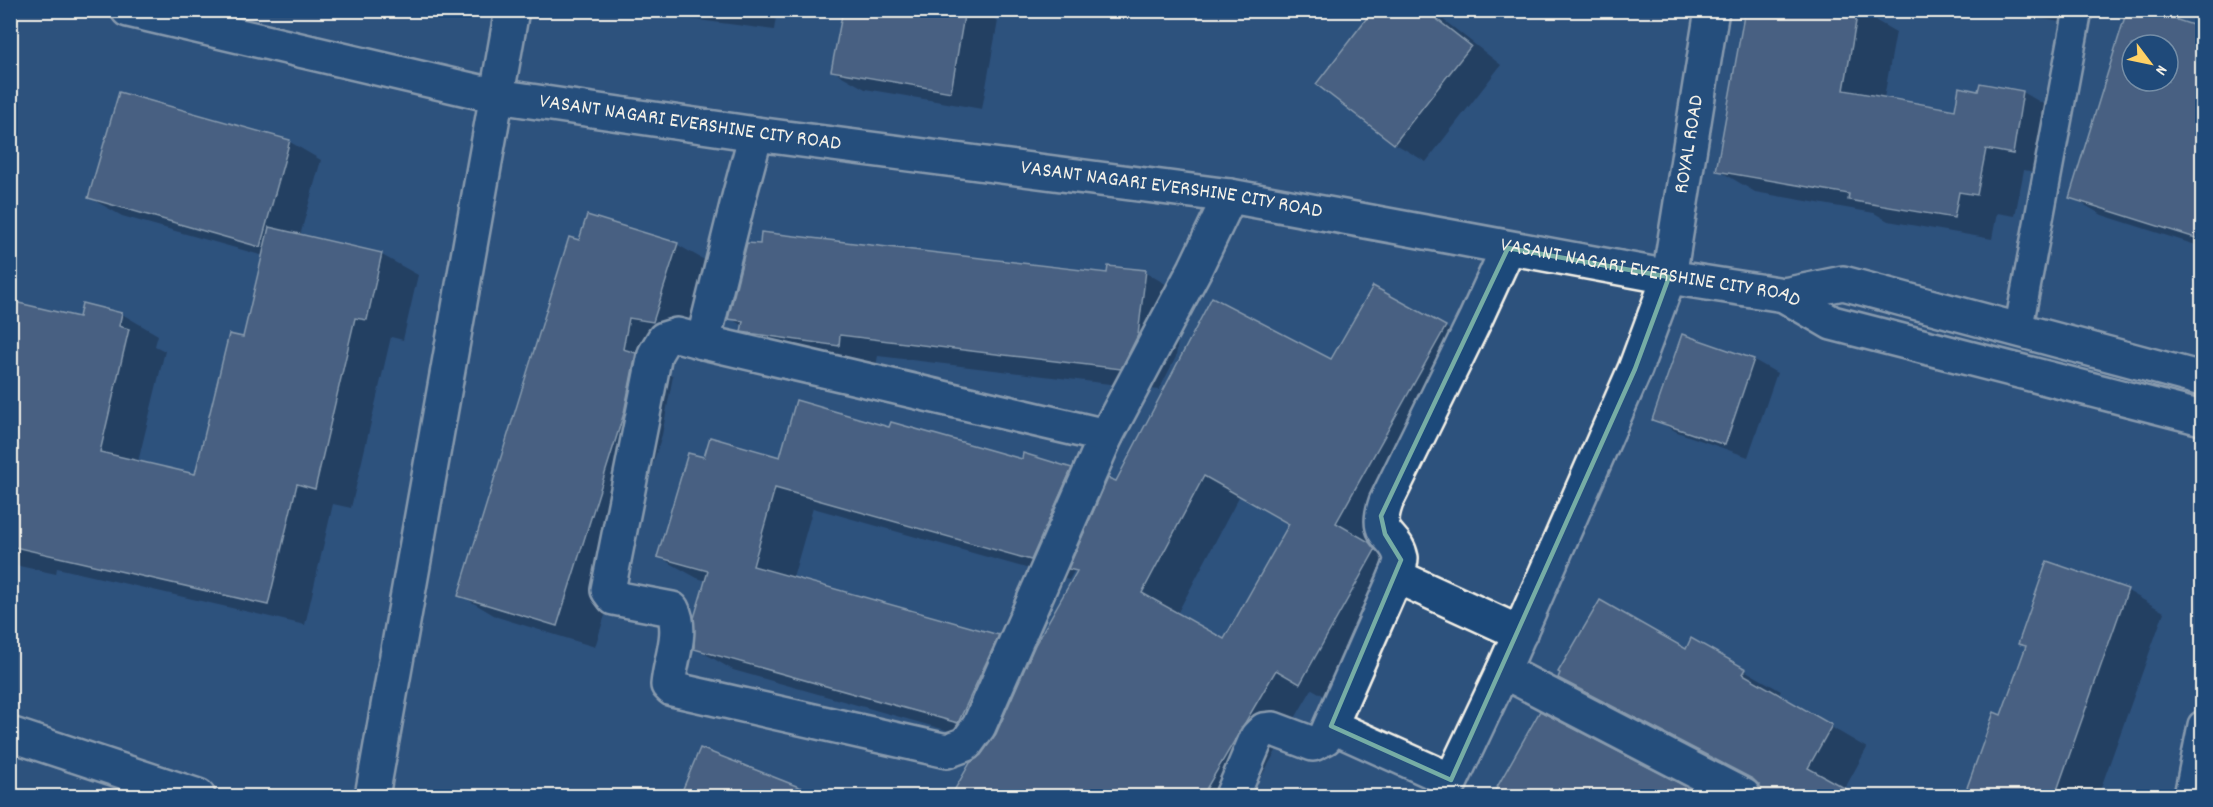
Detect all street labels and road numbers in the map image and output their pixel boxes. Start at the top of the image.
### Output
street label: VASANT NAGARI EVERSHINE CITY ROAD [537,87,843,160]
street label: ROYAL ROAD [1668,93,1713,196]
street label: VASANT NAGARI EVERSHINE CITY ROAD [1019,154,1325,228]
street label: VASANT NAGARI EVERSHINE CITY ROAD [1498,231,1806,316]

